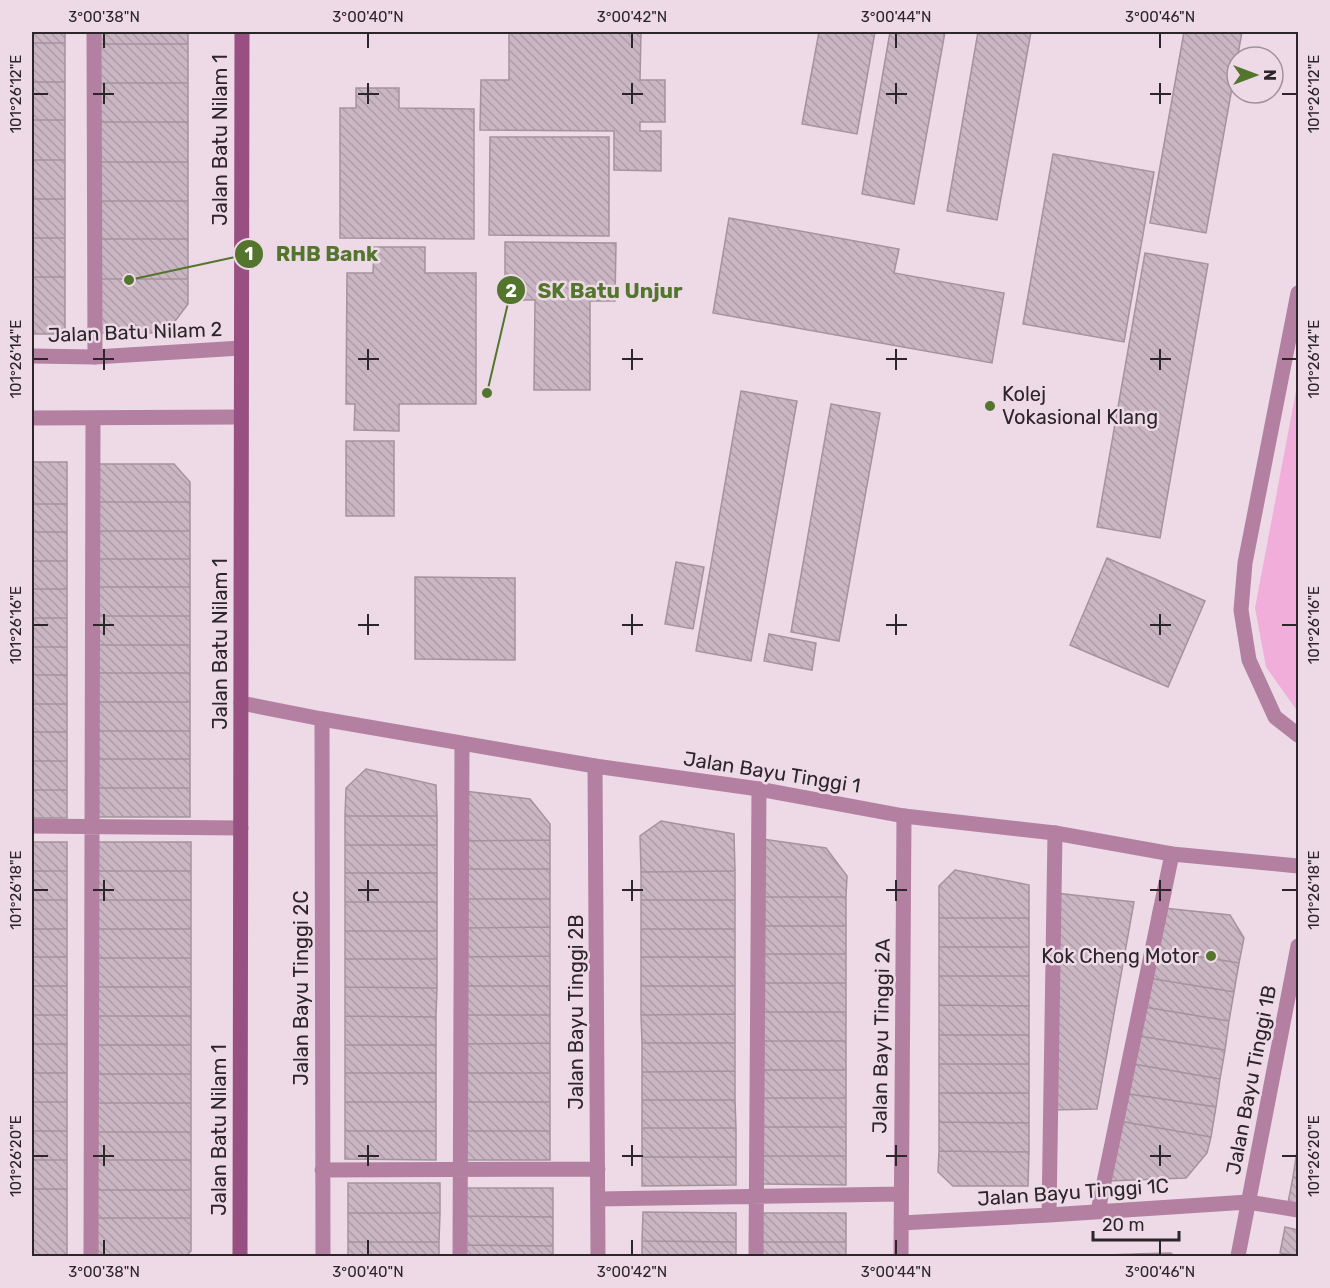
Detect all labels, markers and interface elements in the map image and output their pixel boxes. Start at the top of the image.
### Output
text: 3°00'38"N [68,8,140,26]
text: 3°00'40"N [332,8,404,26]
text: 3°00'42"N [597,8,667,26]
text: 3°00'44"N [861,8,931,26]
text: 3°00'46"N [1125,8,1195,26]
north arrow [1225,45,1285,105]
street label: Jalan Batu Nilam 1 [208,54,232,226]
text: 101°26'12"E [7,55,25,133]
text: 101°26'12"E [1305,55,1323,133]
text: N [1260,69,1279,81]
callout: RHB Bank [234,234,391,273]
text: RHB Bank [276,241,379,266]
text: 1 [245,243,253,265]
callout: SK Batu Unjur [496,271,695,310]
text: SK Batu Unjur [537,278,683,303]
text: 2 [505,280,517,302]
street label: Jalan Batu Nilam 2 [47,317,223,347]
text: 101°26'14"E [7,320,25,398]
text: 101°26'14"E [1305,320,1323,398]
place label: Kolej Vokasional Klang [1002,382,1158,429]
marker: Kolej Vokasional Klang [983,399,997,413]
street label: Jalan Batu Nilam 1 [208,558,232,730]
text: 101°26'16"E [7,586,25,664]
text: 101°26'16"E [1305,586,1323,664]
street label: Jalan Bayu Tinggi 1 [682,746,862,798]
text: 101°26'18"E [7,850,25,930]
text: 101°26'18"E [1305,850,1323,930]
street label: Jalan Bayu Tinggi 2C [289,890,313,1086]
street label: Jalan Bayu Tinggi 2B [564,914,588,1110]
street label: Jalan Bayu Tinggi 2A [867,938,895,1134]
place label: Kok Cheng Motor [1041,944,1199,968]
marker: Kok Cheng Motor [1204,949,1218,963]
street label: Jalan Bayu Tinggi 1B [1221,983,1281,1177]
street label: Jalan Batu Nilam 1 [207,1044,231,1216]
text: 101°26'20"E [7,1115,25,1197]
text: 101°26'20"E [1305,1115,1323,1197]
street label: Jalan Bayu Tinggi 1C [976,1173,1170,1211]
scale bar [1093,1204,1178,1242]
text: 20 m [1102,1214,1144,1236]
text: 3°00'38"N [68,1263,140,1281]
text: 3°00'40"N [332,1263,404,1281]
text: 3°00'42"N [597,1263,667,1281]
text: 3°00'44"N [861,1263,931,1281]
text: 3°00'46"N [1125,1263,1195,1281]

